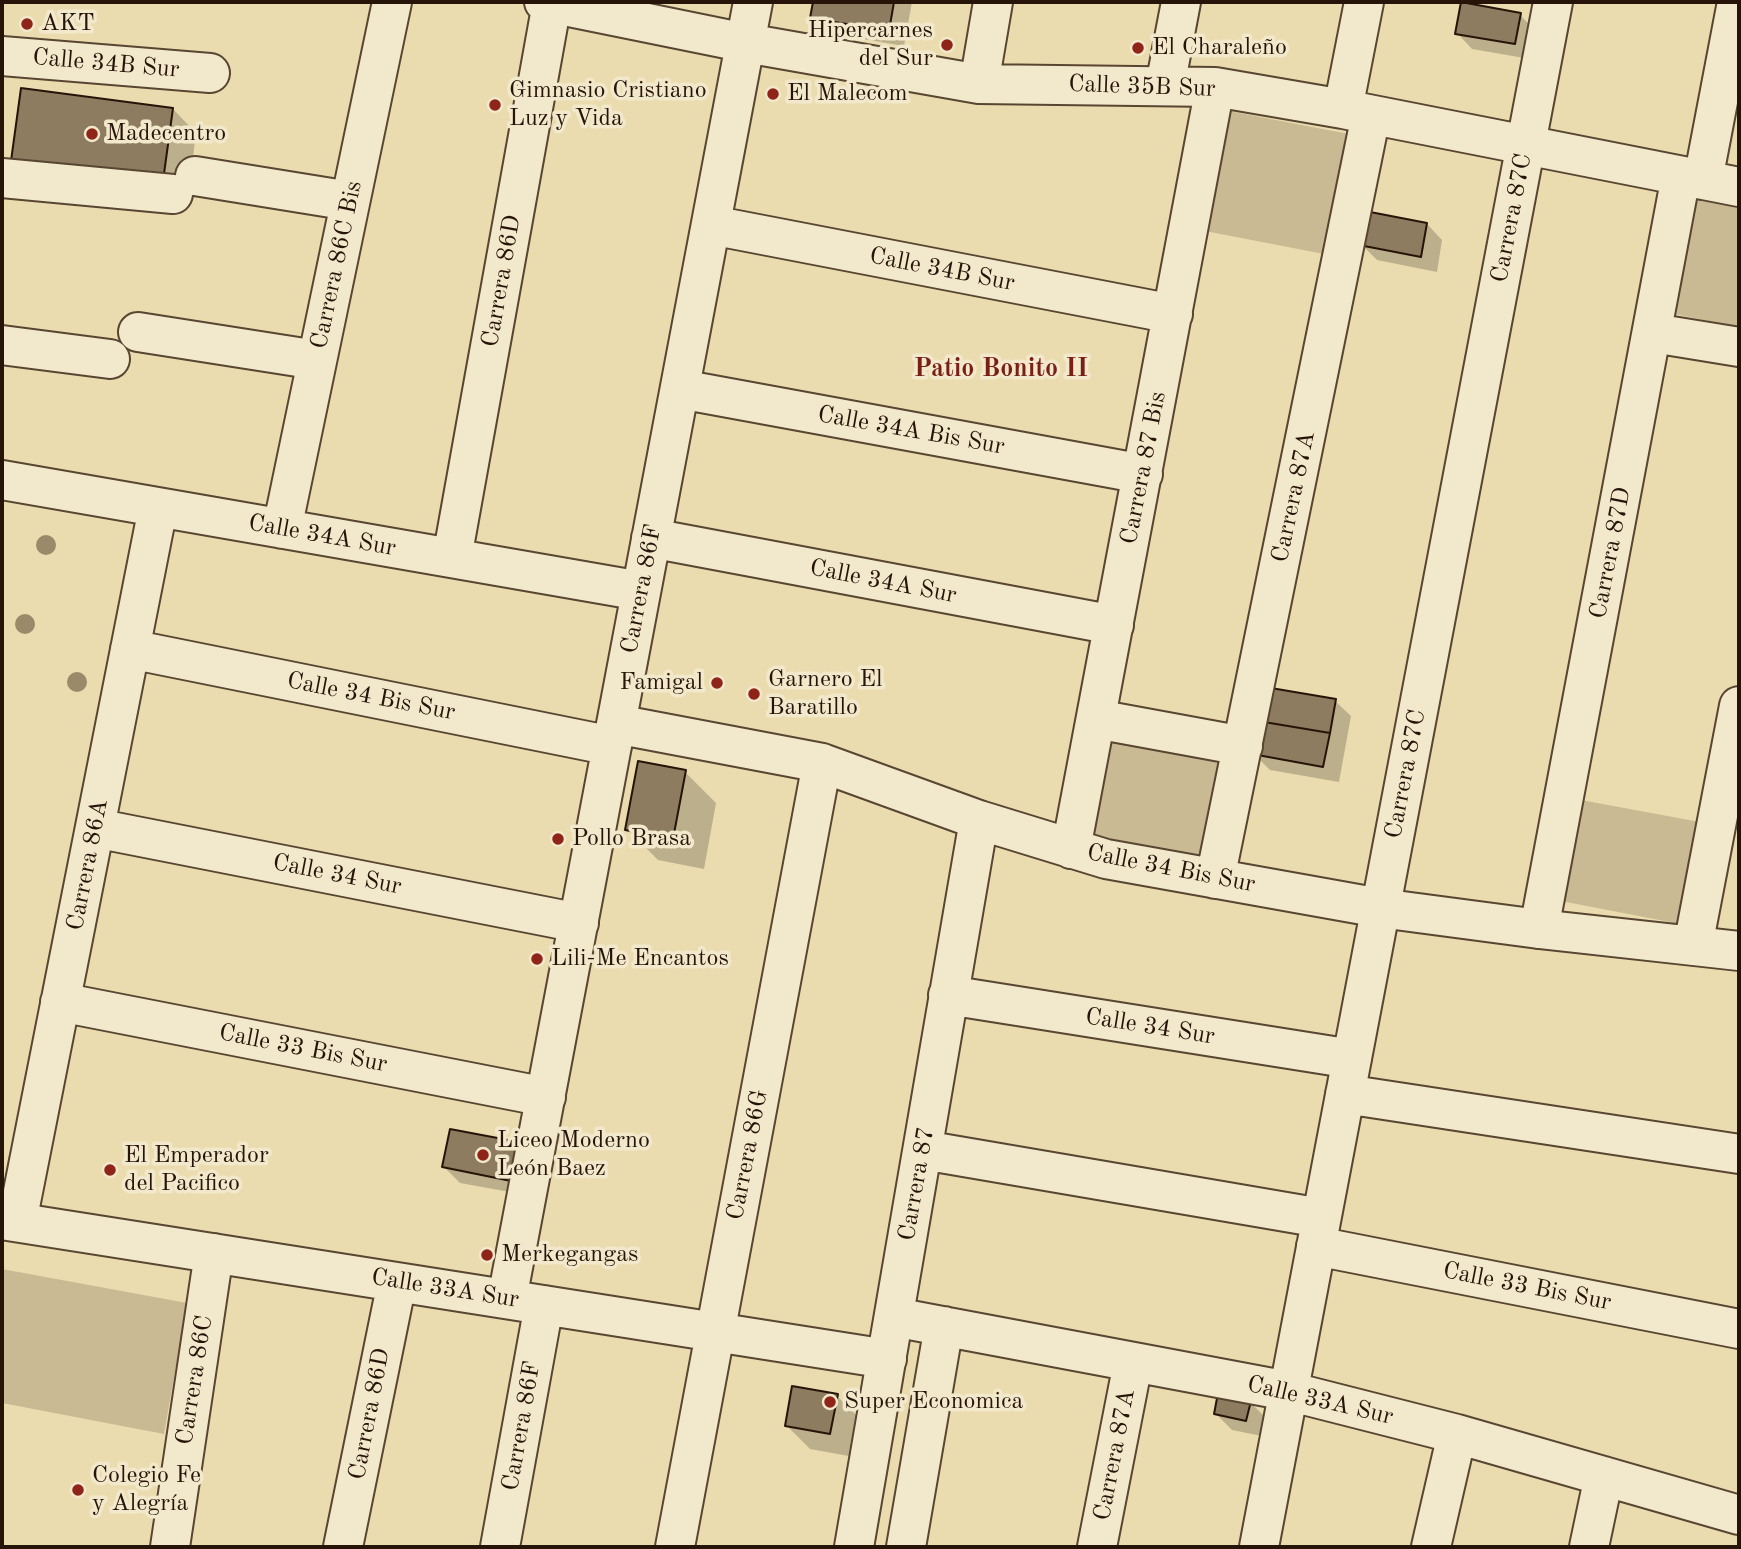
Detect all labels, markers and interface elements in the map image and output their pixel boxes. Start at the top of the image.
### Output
place label: AKT [41,10,95,38]
marker: AKT [19,16,35,32]
place label: Hipercarnes del Sur [808,17,933,73]
place label: El Charaleño [1152,34,1287,62]
marker: Hipercarnes del Sur [939,37,955,53]
marker: El Charaleño [1130,40,1146,56]
street label: Calle 34B Sur [31,43,181,85]
street label: Calle 35B Sur [1068,70,1216,104]
place label: Gimnasio Cristiano Luz y Vida [509,77,707,133]
place label: El Malecom [787,80,908,108]
marker: El Malecom [765,86,781,102]
marker: Gimnasio Cristiano Luz y Vida [487,97,503,113]
place label: Madecentro [106,120,226,148]
marker: Madecentro [84,126,100,142]
street label: Carrera 87C [1485,151,1539,285]
street label: Carrera 86C Bis [305,178,369,352]
street label: Carrera 86D [476,213,528,349]
street label: Calle 34B Sur [867,242,1017,298]
district label: Patio Bonito II [914,353,1088,385]
street label: Carrera 87 Bis [1115,389,1173,547]
street label: Calle 34A Bis Sur [815,400,1007,462]
street label: Carrera 87A [1266,429,1322,565]
street label: Carrera 87D [1584,485,1638,621]
street label: Calle 34A Sur [246,509,398,563]
street label: Carrera 86F [615,522,669,656]
street label: Calle 34A Sur [807,554,959,610]
place label: Garnero El Baratillo [768,666,882,722]
street label: Calle 34 Bis Sur [284,667,458,727]
place label: Famigal [620,669,703,697]
marker: Famigal [709,675,725,691]
marker: Garnero El Baratillo [746,686,762,702]
street label: Carrera 87C [1379,707,1433,841]
street label: Carrera 86A [61,797,115,933]
place label: Pollo Brasa [572,825,691,853]
marker: Pollo Brasa [550,831,566,847]
street label: Calle 34 Bis Sur [1084,839,1258,899]
street label: Calle 34 Sur [270,848,404,902]
place label: Lili-Me Encantos [551,945,729,973]
marker: Lili-Me Encantos [529,951,545,967]
street label: Calle 34 Sur [1083,1003,1217,1051]
street label: Calle 33 Bis Sur [216,1019,390,1079]
street label: Carrera 86G [721,1087,775,1223]
street label: Carrera 87 [893,1125,941,1243]
place label: Liceo Moderno León Baez [497,1127,650,1183]
place label: El Emperador del Pacifico [124,1142,269,1198]
marker: Liceo Moderno León Baez [475,1147,491,1163]
marker: El Emperador del Pacifico [102,1162,118,1178]
place label: Merkegangas [501,1241,639,1269]
marker: Merkegangas [479,1247,495,1263]
street label: Calle 33 Bis Sur [1440,1257,1614,1317]
street label: Calle 33A Sur [369,1263,521,1315]
street label: Carrera 86C [171,1313,219,1447]
street label: Carrera 86D [343,1346,397,1482]
street label: Carrera 86F [496,1359,548,1493]
street label: Calle 33A Sur [1244,1370,1396,1432]
street label: Carrera 87A [1088,1387,1142,1523]
place label: Super Economica [844,1388,1023,1416]
marker: Super Economica [822,1394,838,1410]
place label: Colegio Fe y Alegría [92,1462,201,1518]
marker: Colegio Fe y Alegría [70,1482,86,1498]

